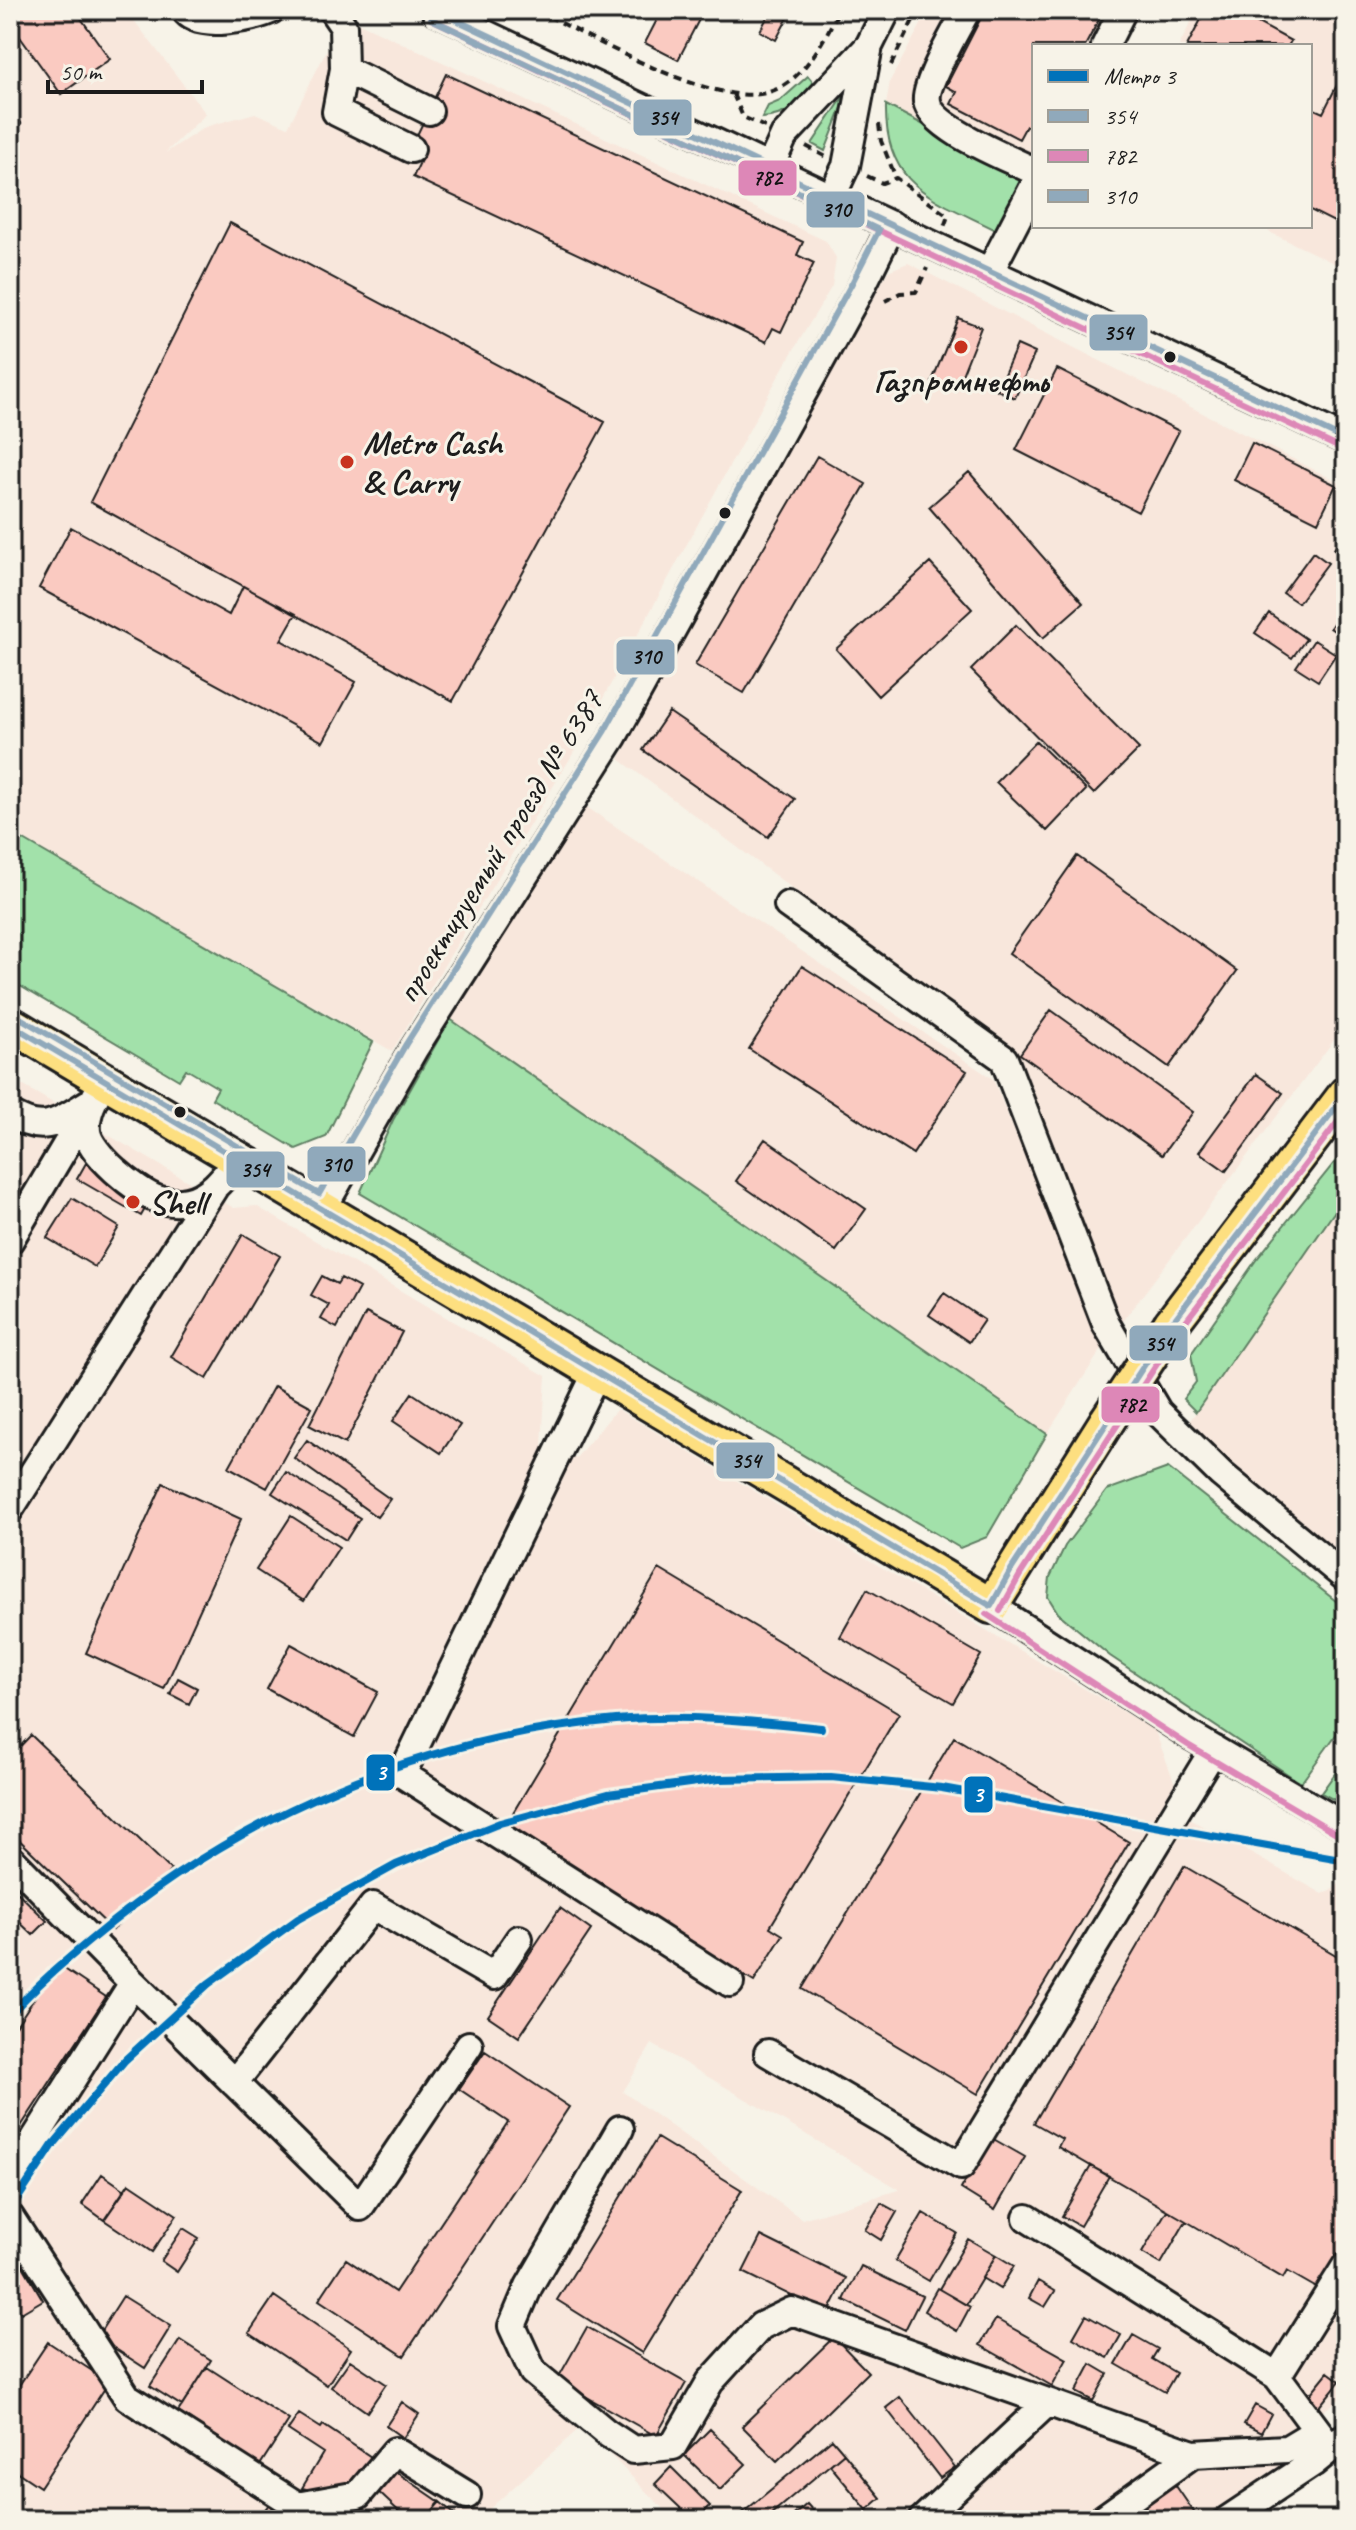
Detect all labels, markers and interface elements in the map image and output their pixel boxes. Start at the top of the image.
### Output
scale bar [48,44,202,94]
legend [1032,44,1312,228]
text: 50 m [60,57,103,87]
text: Метро 3 [1104,61,1178,91]
line badge: 354 [632,98,693,137]
text: 354 [1104,101,1139,131]
text: 354 [648,104,681,132]
text: 782 [1104,141,1139,171]
line badge: 782 [737,159,798,197]
text: 782 [752,164,784,192]
text: 310 [1104,181,1139,211]
line badge: 310 [805,190,866,229]
text: 310 [821,196,853,224]
line badge: 354 [1088,313,1149,352]
text: 354 [1103,319,1136,347]
marker: Газпромнефть [952,338,970,356]
unlabelled marker [1162,349,1178,365]
place label: Газпромнефть [874,359,1051,403]
place label: Metro Cash & Carry [363,421,504,503]
marker: Metro Cash & Carry [338,453,356,471]
unlabelled marker [717,505,733,521]
line badge: 310 [615,638,676,676]
text: 310 [631,643,663,671]
street label: проектируемый проезд № 6387 [385,680,614,1010]
unlabelled marker [172,1104,188,1120]
line badge: 310 [306,1145,367,1183]
line badge: 354 [225,1150,286,1189]
text: 310 [321,1151,353,1179]
text: 354 [240,1156,273,1184]
place label: Shell [149,1181,212,1224]
marker: Shell [124,1193,142,1211]
line badge: 354 [1128,1324,1189,1362]
text: 354 [1144,1330,1177,1358]
line badge: 782 [1100,1385,1161,1424]
text: 782 [1116,1391,1148,1419]
line badge: 354 [715,1441,776,1480]
text: 354 [731,1447,764,1475]
line badge: 3 [365,1753,396,1792]
text: 3 [376,1759,388,1787]
line badge: 3 [963,1775,994,1814]
text: 3 [973,1781,985,1809]

